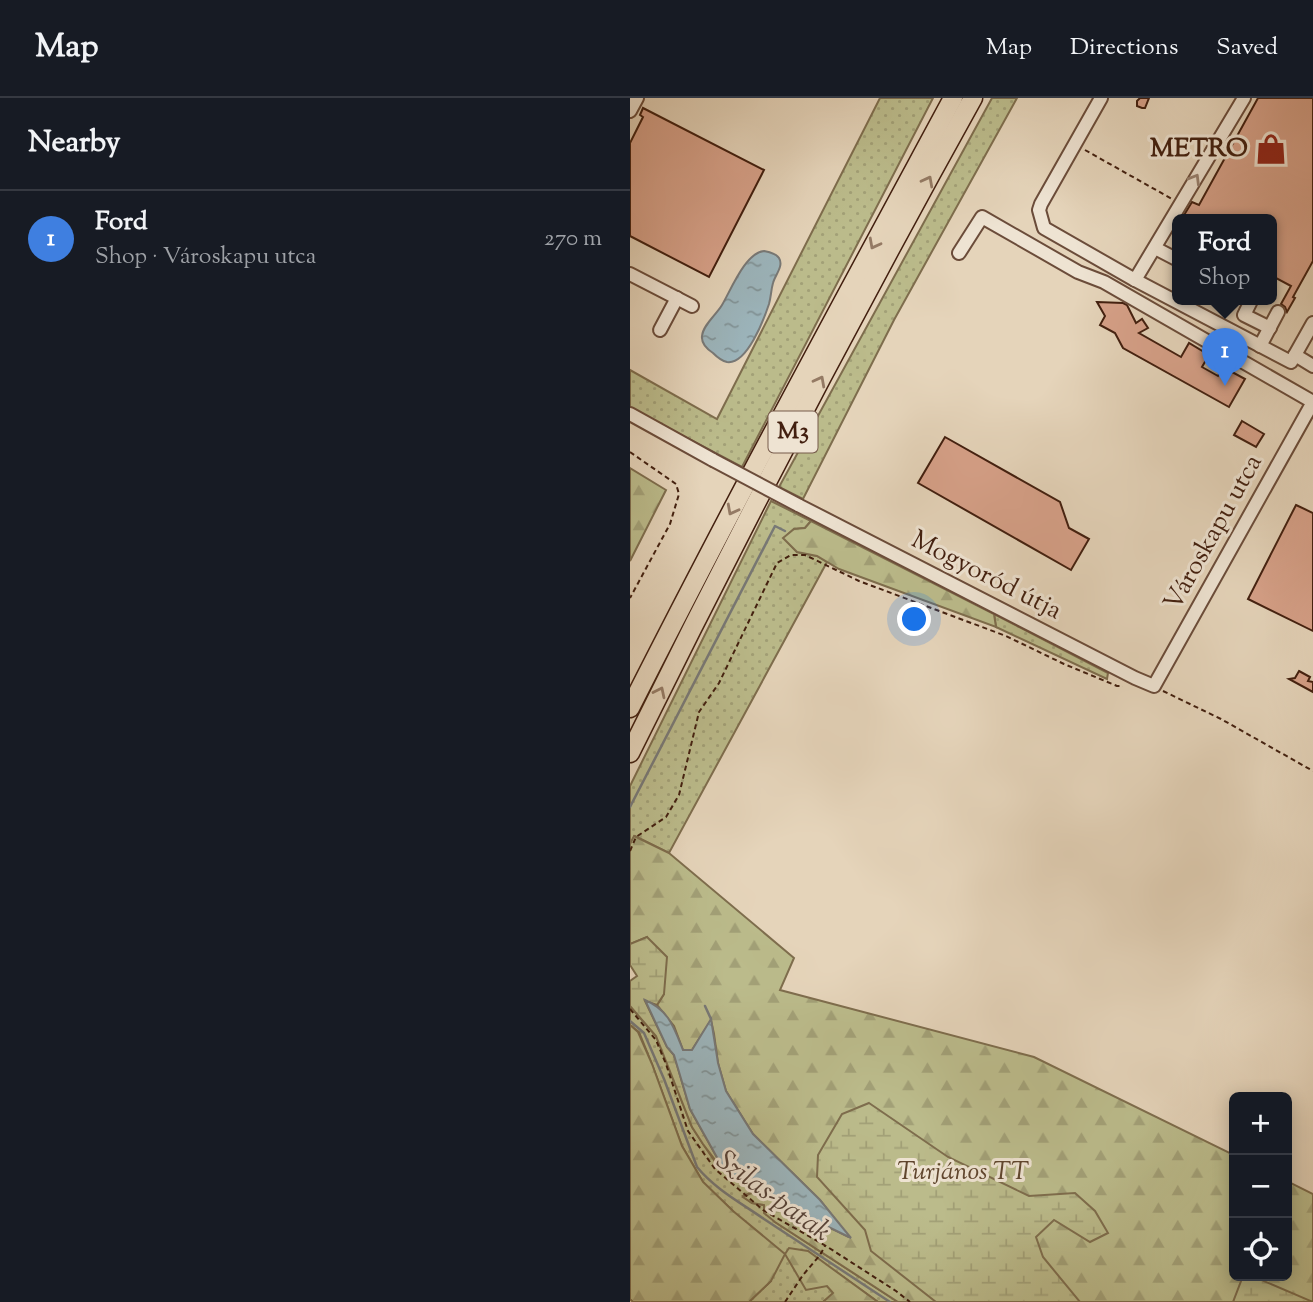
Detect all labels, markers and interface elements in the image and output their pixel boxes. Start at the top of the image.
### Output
text: Map [35,24,99,72]
text: Map [986,31,1032,65]
text: Directions [1070,31,1178,65]
text: Saved [1216,31,1278,65]
text: Nearby [28,122,120,165]
place label: METRO [1150,131,1248,168]
shop icon: METRO [1254,132,1288,166]
one-way arrow [1187,174,1200,187]
one-way arrow [920,175,933,188]
text: Ford [95,204,148,241]
popup [1172,214,1277,305]
text: 1 [47,223,55,256]
text: 270 m [544,223,602,256]
text: Ford [1198,225,1251,262]
one-way arrow [869,237,882,249]
text: Shop · Városkapu utca [95,241,316,274]
text: Shop [1198,262,1250,295]
pin: 1 [1202,328,1248,386]
one-way arrow [812,376,825,388]
road number: M3 [768,412,818,452]
street label: Városkapu utca [1156,448,1272,618]
one-way arrow [727,502,740,515]
street label: Mogyoród útja [904,522,1068,630]
your location [897,602,931,636]
one-way arrow [652,687,666,699]
map controls [1229,1092,1292,1281]
button: + [1229,1092,1292,1155]
water label: Szilas-patak [707,1142,839,1252]
park label: Turjános TT [897,1154,1029,1191]
button: − [1229,1155,1292,1218]
button: locate [1229,1218,1292,1281]

